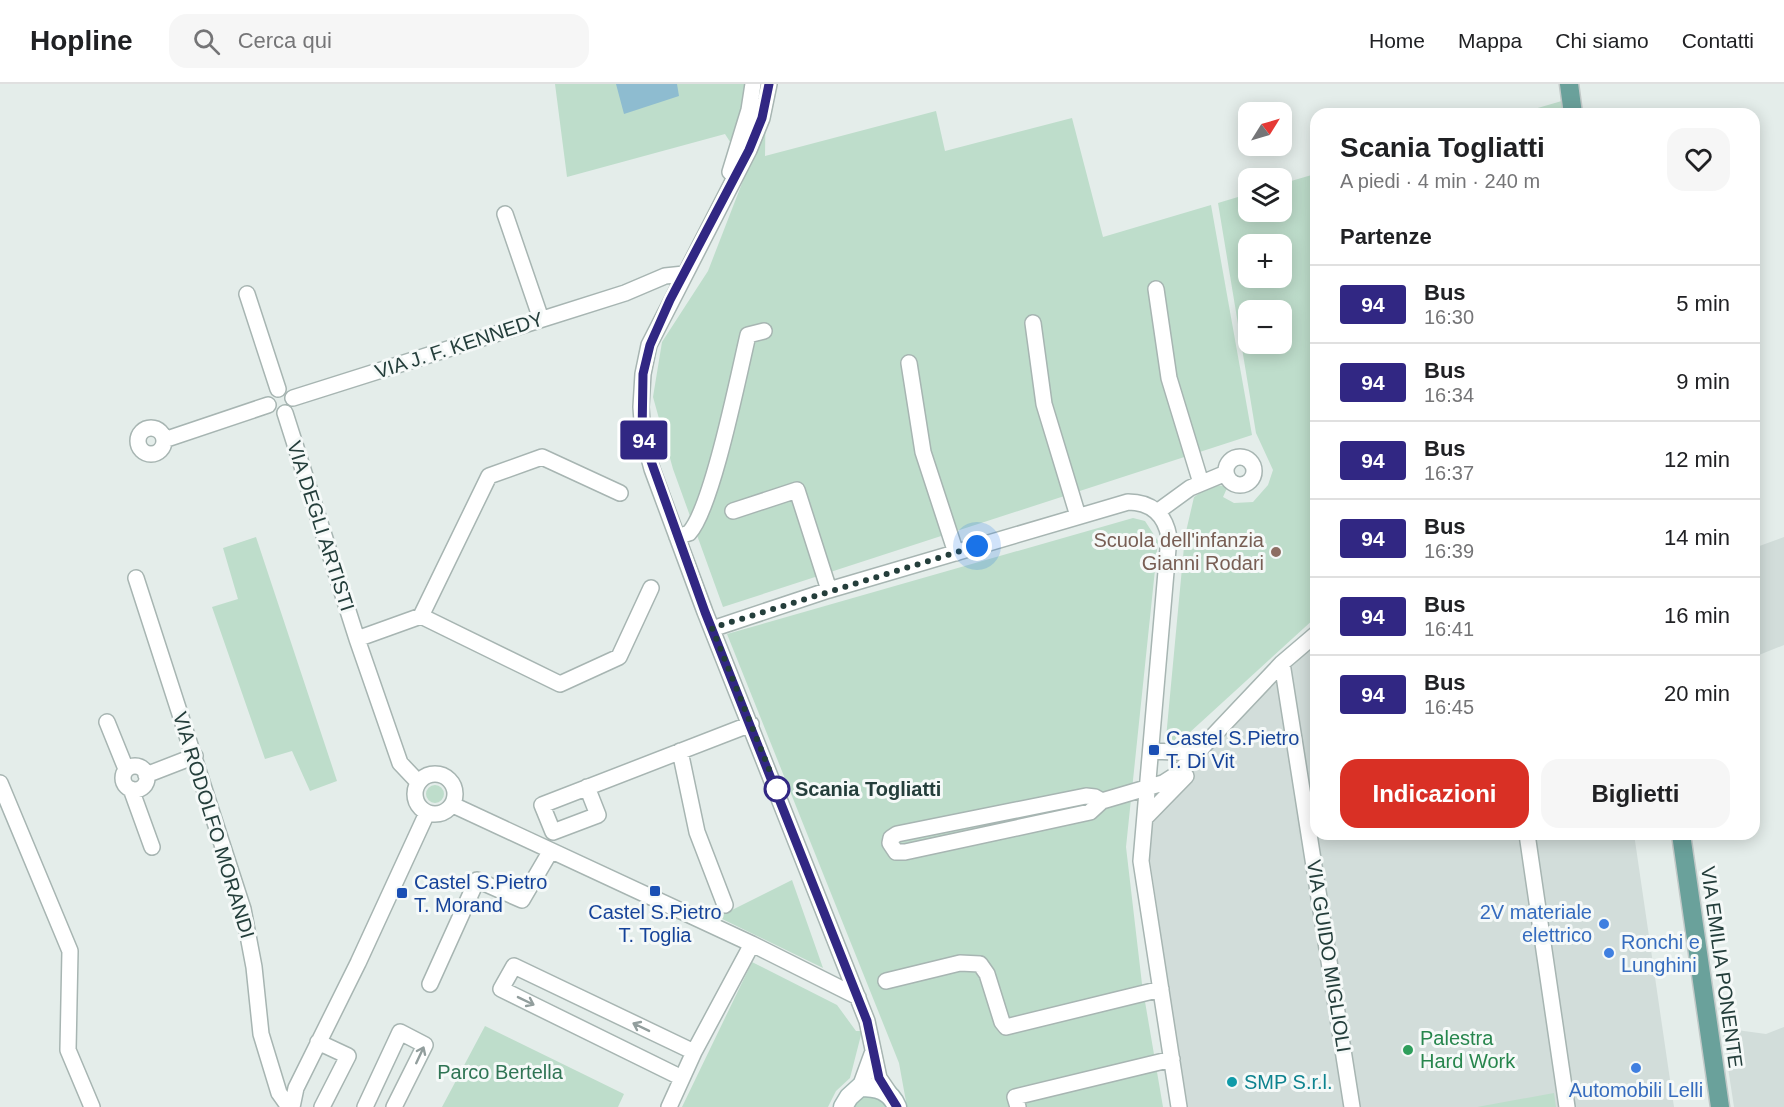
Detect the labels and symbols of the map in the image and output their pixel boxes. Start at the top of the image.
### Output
north arrow [1238,102,1292,156]
street label: VIA J. F. KENNEDY [372,307,546,383]
line badge: 94 [617,420,671,460]
street label: VIA DEGLI ARTISTI [283,438,359,614]
place label: Scuola dell'infanzia Gianni Rodari [1093,529,1265,574]
your location [962,531,992,561]
marker: Scuola dell'infanzia Gianni Rodari [1269,545,1283,559]
street label: VIA RODOLFO MORANDI [169,709,259,941]
place label: Castel S.Pietro T. Di Vit [1166,727,1299,772]
marker: Castel S.Pietro T. Di Vit [1147,743,1161,757]
marker: Scania Togliatti [764,776,790,802]
place label: Scania Togliatti [795,778,941,800]
street label: VIA GUIDO MIGLIOLI [1303,858,1355,1054]
street label: VIA EMILIA PONENTE [1697,865,1747,1069]
place label: Castel S.Pietro T. Morand [414,871,547,916]
marker: Castel S.Pietro T. Toglia [648,884,662,898]
marker: Castel S.Pietro T. Morand [395,886,409,900]
place label: Castel S.Pietro T. Toglia [588,901,722,946]
place label: 2V materiale elettrico [1480,901,1592,946]
marker: 2V materiale elettrico [1597,917,1611,931]
place label: Ronchi e Lunghini [1621,931,1700,976]
marker: Ronchi e Lunghini [1602,946,1616,960]
one-way arrow [516,996,534,1007]
one-way arrow [633,1021,651,1032]
place label: Palestra Hard Work [1420,1027,1516,1072]
marker: Palestra Hard Work [1401,1043,1415,1057]
one-way arrow [414,1046,426,1064]
park label: Parco Bertella [437,1061,564,1083]
marker: Automobili Lelli [1629,1061,1643,1075]
place label: SMP S.r.l. [1244,1071,1333,1093]
marker: SMP S.r.l. [1225,1075,1239,1089]
place label: Automobili Lelli [1569,1079,1703,1101]

